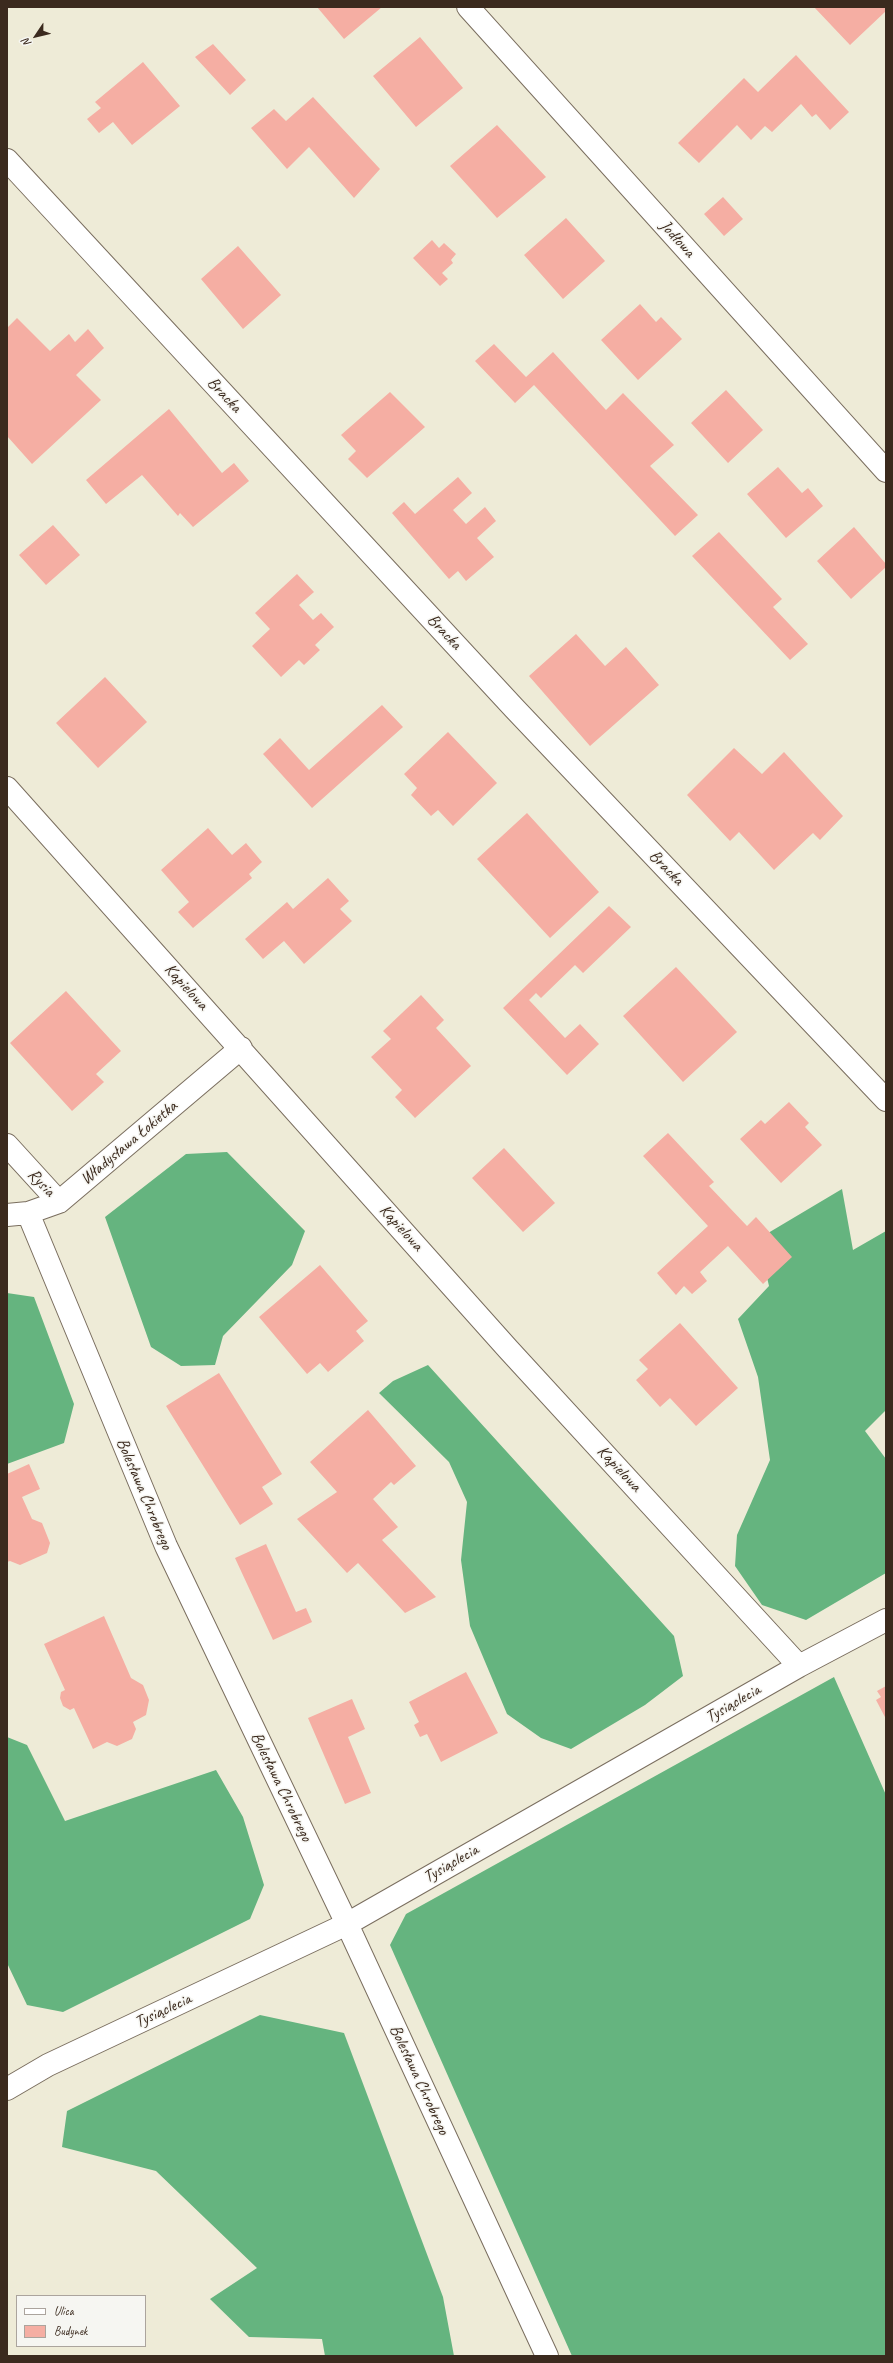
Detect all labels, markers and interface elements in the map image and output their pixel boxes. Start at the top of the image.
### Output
north arrow [16,16,56,56]
text: N [18,36,34,50]
street label: Jodłowa [655,216,699,262]
street label: Bracka [202,373,246,417]
street label: Bracka [422,610,466,654]
street label: Bracka [644,846,688,890]
street label: Kąpielowa [160,959,212,1015]
street label: Władysława Łokietka [76,1097,182,1189]
street label: Rysia [23,1165,59,1201]
street label: Kąpielowa [375,1200,427,1256]
street label: Bolesława Chrobrego [111,1435,177,1553]
street label: Kąpielowa [592,1442,646,1496]
street label: Tysiąclecia [702,1680,764,1728]
street label: Bolesława Chrobrego [246,1729,316,1845]
street label: Tysiąclecia [420,1840,482,1888]
street label: Tysiąclecia [131,1989,195,2033]
street label: Bolesława Chrobrego [385,2022,453,2138]
legend [16,2295,146,2347]
text: Ulica [54,2303,73,2319]
text: Budynek [54,2323,87,2339]

